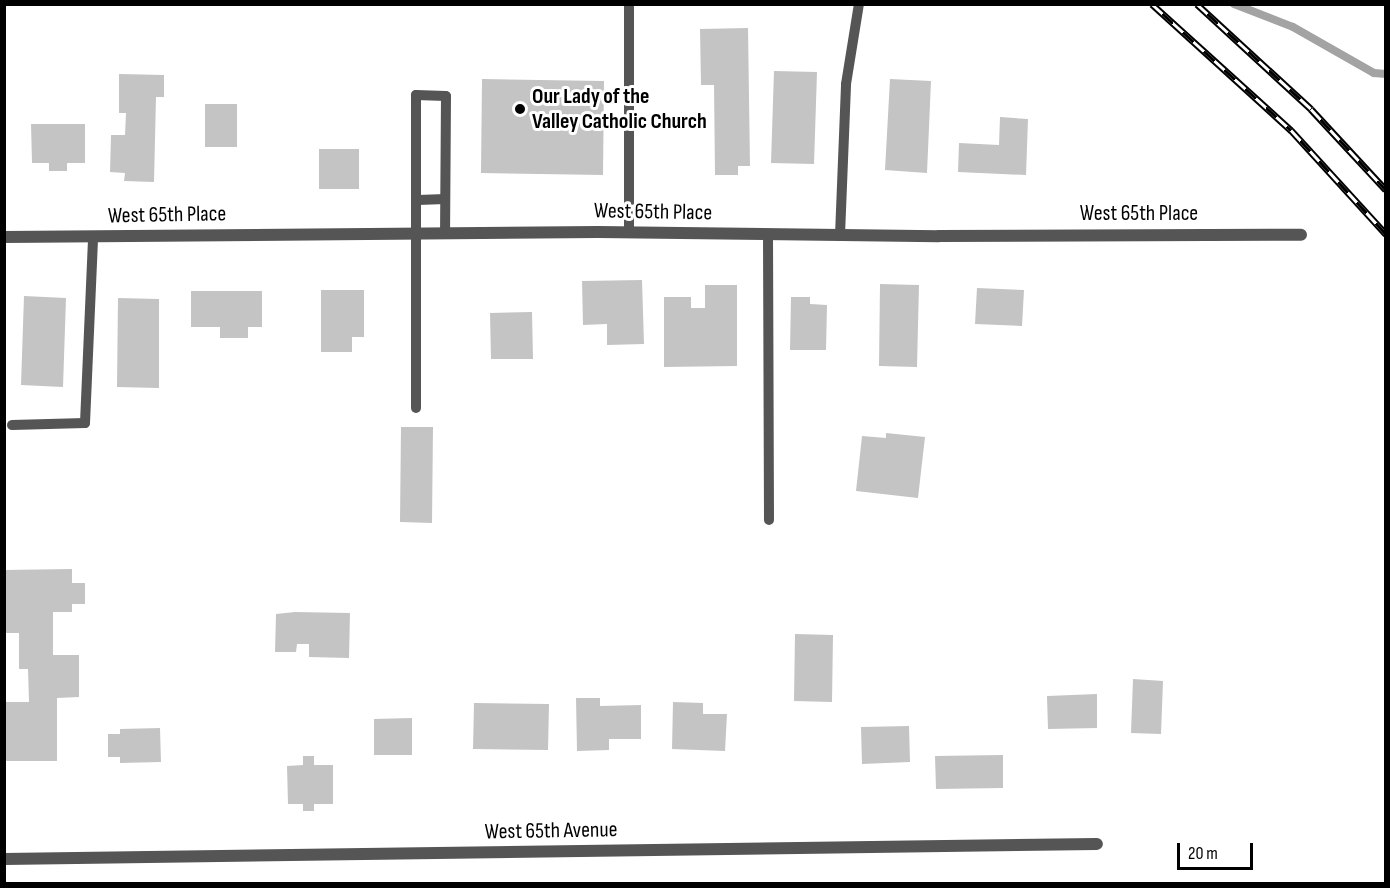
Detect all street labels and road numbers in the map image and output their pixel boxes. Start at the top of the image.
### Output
street label: West 65th Place [594,198,712,226]
street label: West 65th Place [108,201,226,229]
street label: West 65th Place [1080,201,1198,227]
street label: West 65th Avenue [484,817,618,845]

